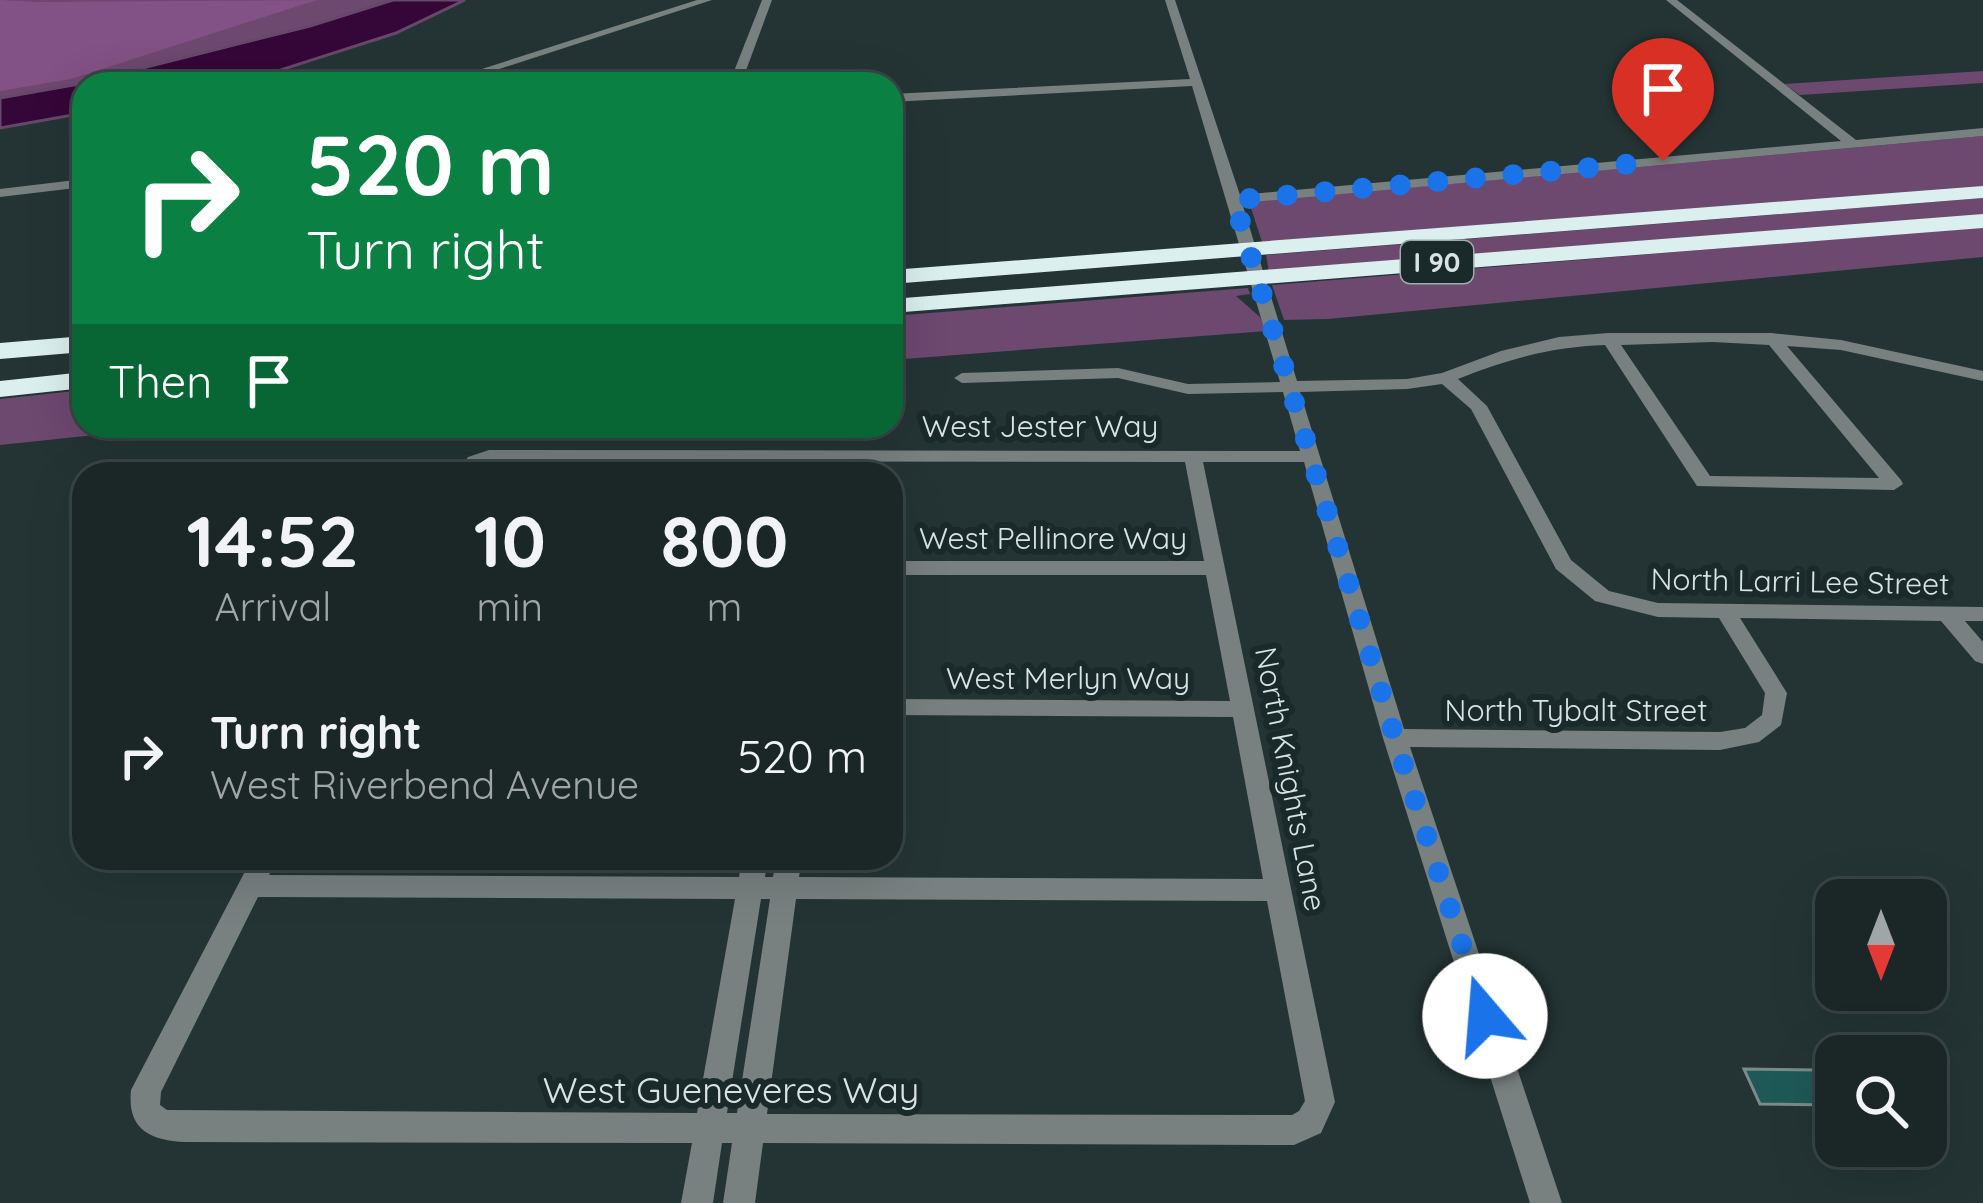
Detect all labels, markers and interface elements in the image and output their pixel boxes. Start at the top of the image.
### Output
pin [1612,38,1714,161]
icon: arrive [1630,56,1696,122]
text: 520 m [306,111,555,216]
icon: right [108,120,264,276]
text: Turn right [306,215,545,283]
road number: I 90 [1401,241,1473,283]
icon: arrive [236,348,302,414]
text: Then [108,353,212,409]
street label: West Jester Way [922,407,1158,445]
text: 14:52 [187,495,359,585]
text: 10 [474,495,546,585]
text: 800 [661,495,788,585]
street label: West Pellinore Way [919,519,1187,557]
street label: North Larri Lee Street [1650,559,1950,603]
text: Arrival [214,582,331,631]
text: min [477,582,543,631]
text: m [707,582,742,631]
street label: North Knights Lane [1247,644,1335,914]
street label: West Merlyn Way [946,659,1190,697]
street label: North Tybalt Street [1445,691,1707,729]
text: Turn right [210,704,422,760]
icon: right [108,723,174,789]
text: 520 m [737,728,867,784]
text: West Riverbend Avenue [210,760,639,809]
north arrow [1815,879,1947,1011]
map controls [1815,879,1947,1167]
position arrow [1422,953,1548,1079]
button: search [1815,1035,1947,1167]
street label: West Gueneveres Way [543,1067,919,1112]

